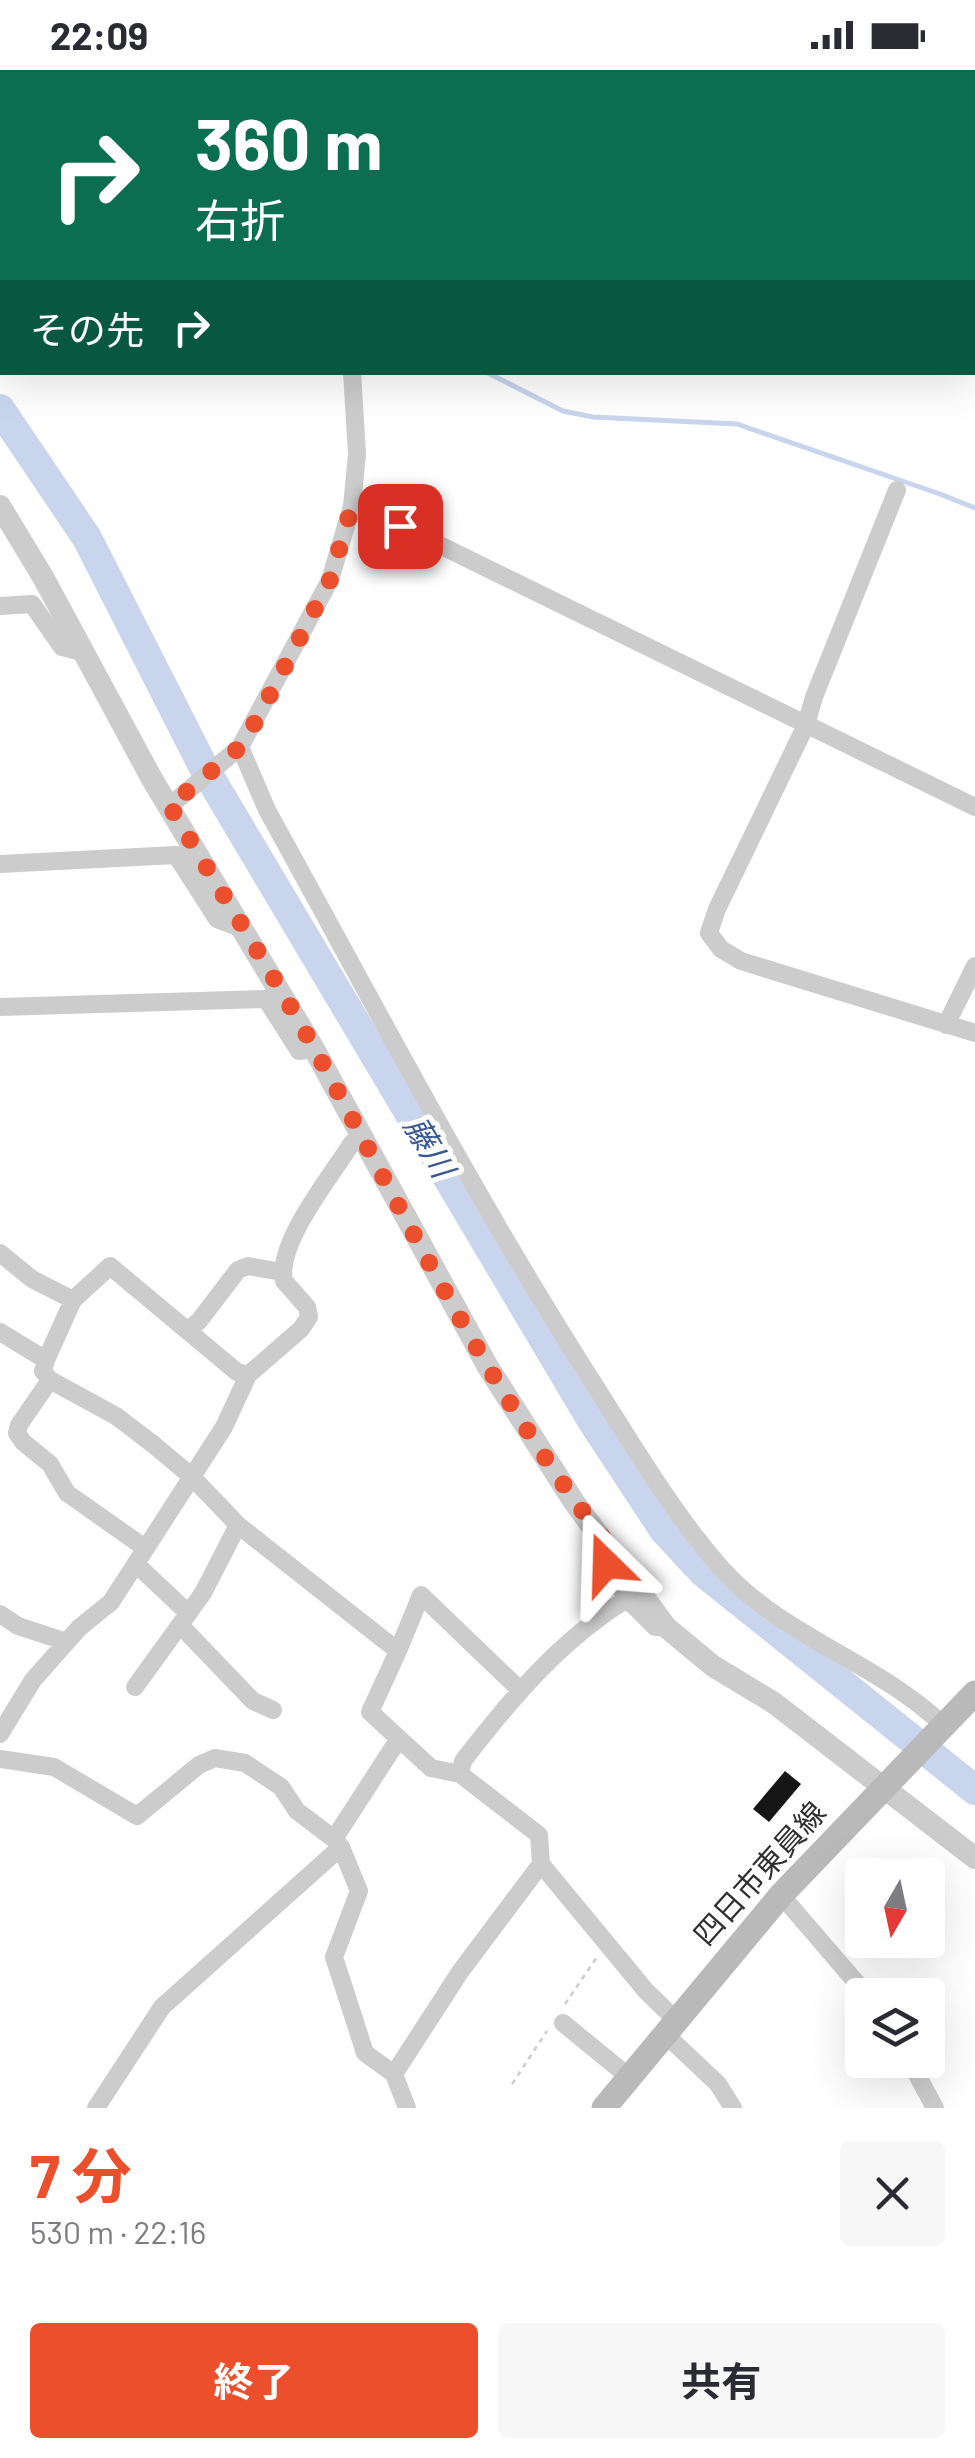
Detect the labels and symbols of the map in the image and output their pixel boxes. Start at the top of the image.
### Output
pin [358,484,443,569]
water label: 藤川 [398,1109,465,1186]
position arrow [554,1512,658,1616]
street label: 四日市東員線 [685,1794,832,1952]
north arrow [845,1858,945,1958]

